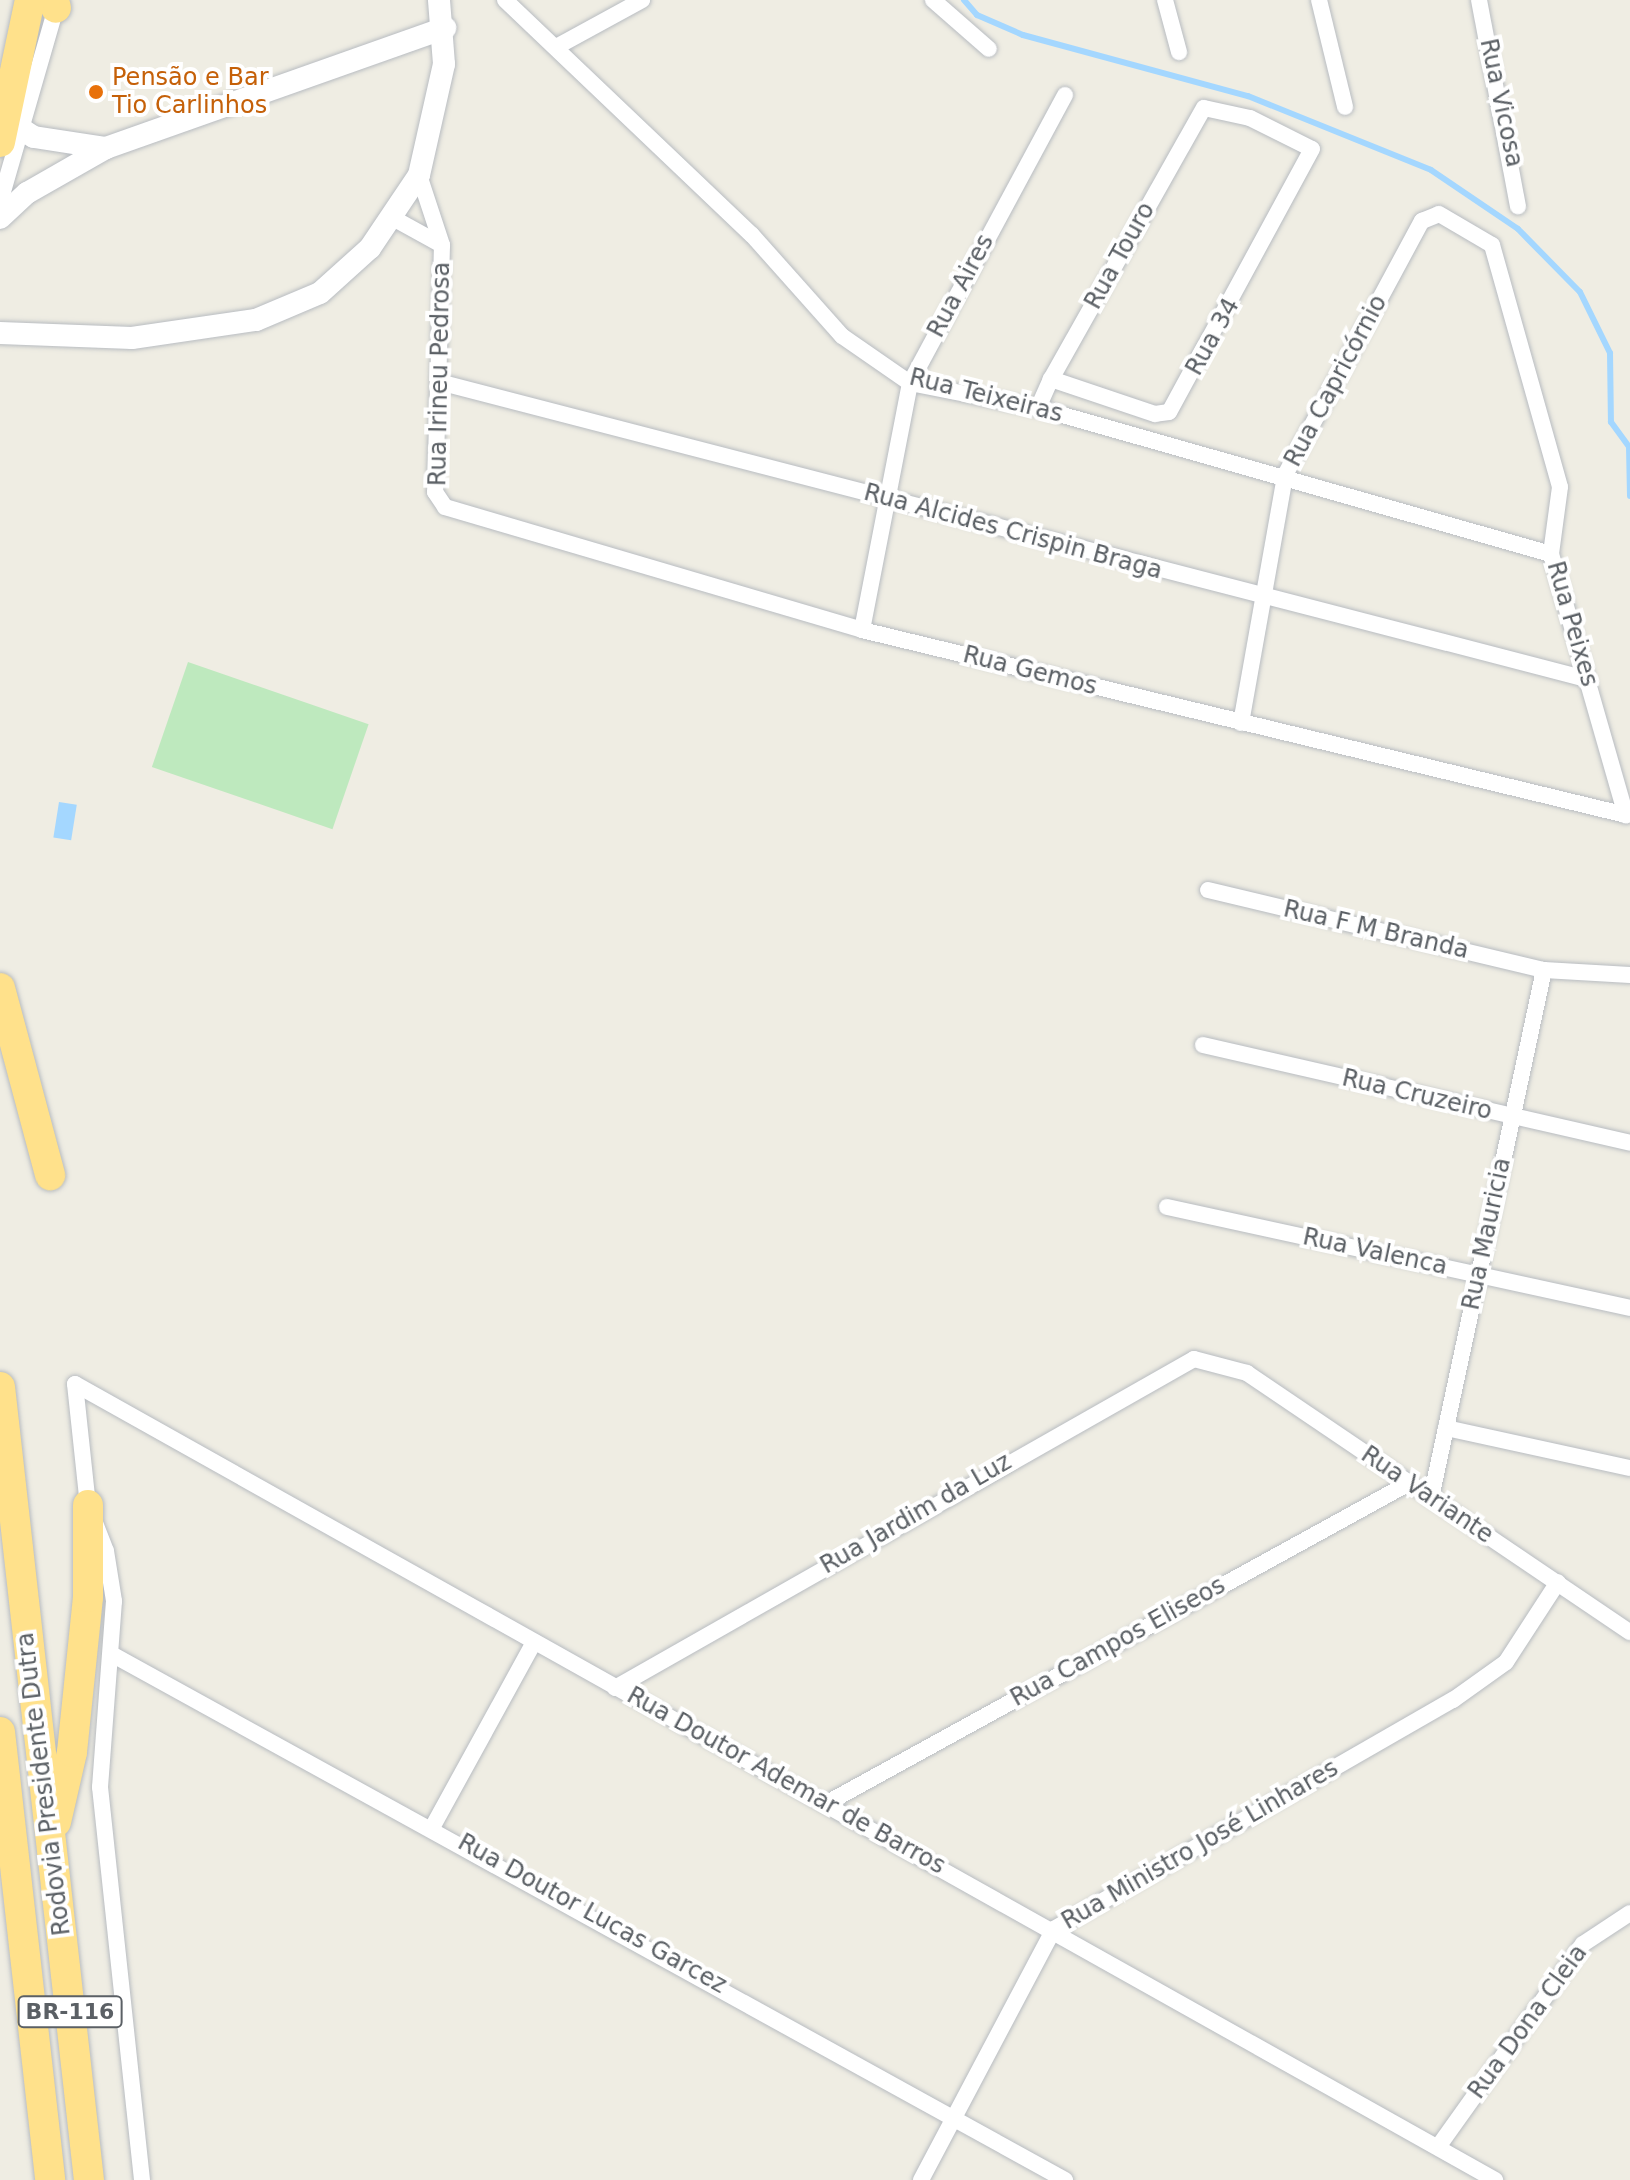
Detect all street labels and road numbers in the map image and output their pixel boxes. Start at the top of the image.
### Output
street label: Rua Vicosa [1473,36,1529,170]
street label: Rua Touro [1079,198,1161,314]
street label: Rua Aires [922,229,1000,343]
street label: Rua Irineu Pedrosa [424,262,456,486]
street label: Rua Capricórnio [1279,290,1393,472]
street label: Rua 34 [1180,293,1246,381]
street label: Rua Teixeiras [906,363,1066,429]
street label: Rua Alcides Crispin Braga [861,478,1165,586]
street label: Rua Peixes [1540,558,1604,690]
street label: Rua Gemos [960,640,1100,702]
street label: Rua F M Branda [1281,895,1471,965]
street label: Rua Cruzeiro [1339,1064,1495,1126]
street label: Rua Mauricia [1457,1155,1517,1313]
street label: Rua Valenca [1300,1223,1450,1281]
street label: Rua Variante [1356,1440,1498,1550]
street label: Rua Jardim da Luz [815,1448,1017,1580]
street label: Rua Campos Eliseos [1006,1571,1230,1713]
street label: Rodovia Presidente Dutra [11,1631,77,1937]
street label: Rua Doutor Ademar de Barros [622,1681,950,1881]
street label: Rua Ministro José Linhares [1057,1754,1343,1936]
street label: Rua Doutor Lucas Garcez [453,1828,731,2000]
street label: Rua Dona Cleia [1462,1939,1594,2105]
road number: BR-116 [16,1994,124,2030]

